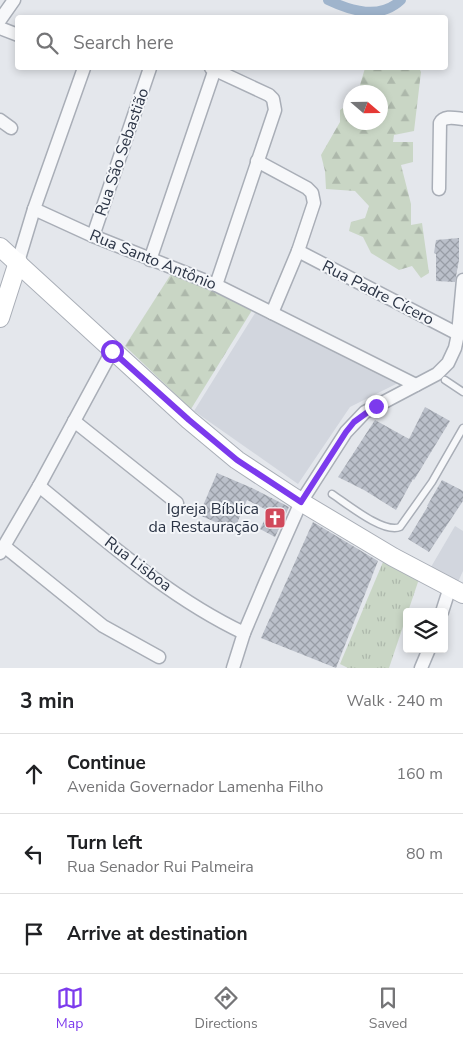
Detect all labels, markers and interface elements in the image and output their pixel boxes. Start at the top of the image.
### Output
search box [15,15,448,70]
icon: search [33,29,61,57]
text: Search here [73,30,174,56]
street label: Rua São Sebastião [90,85,154,219]
north arrow [343,85,388,130]
street label: Rua Santo Antônio [86,225,220,296]
street label: Rua Padre Cícero [318,255,438,331]
route start [101,340,124,363]
route end [365,395,388,418]
place label: Igreja Bíblica da Restauração [149,498,259,538]
church icon: Igreja Bíblica da Restauração [263,506,287,530]
street label: Rua Lisboa [100,531,176,597]
map controls [403,608,448,653]
button: layers [403,608,448,653]
text: 3 min [20,687,74,715]
text: Walk · 240 m [347,690,443,712]
text: Continue [67,750,146,776]
icon: ahead [20,760,48,788]
text: 160 m [396,763,443,785]
text: Avenida Governador Lamenha Filho [67,776,323,798]
text: Turn left [67,830,142,856]
icon: left [20,840,48,868]
text: 80 m [406,843,443,865]
text: Rua Senador Rui Palmeira [67,856,254,878]
icon: arrive [20,920,48,948]
text: Arrive at destination [67,921,248,947]
tab: Map [56,984,84,1033]
tab: Directions [195,984,258,1033]
tab: Saved [369,984,407,1033]

